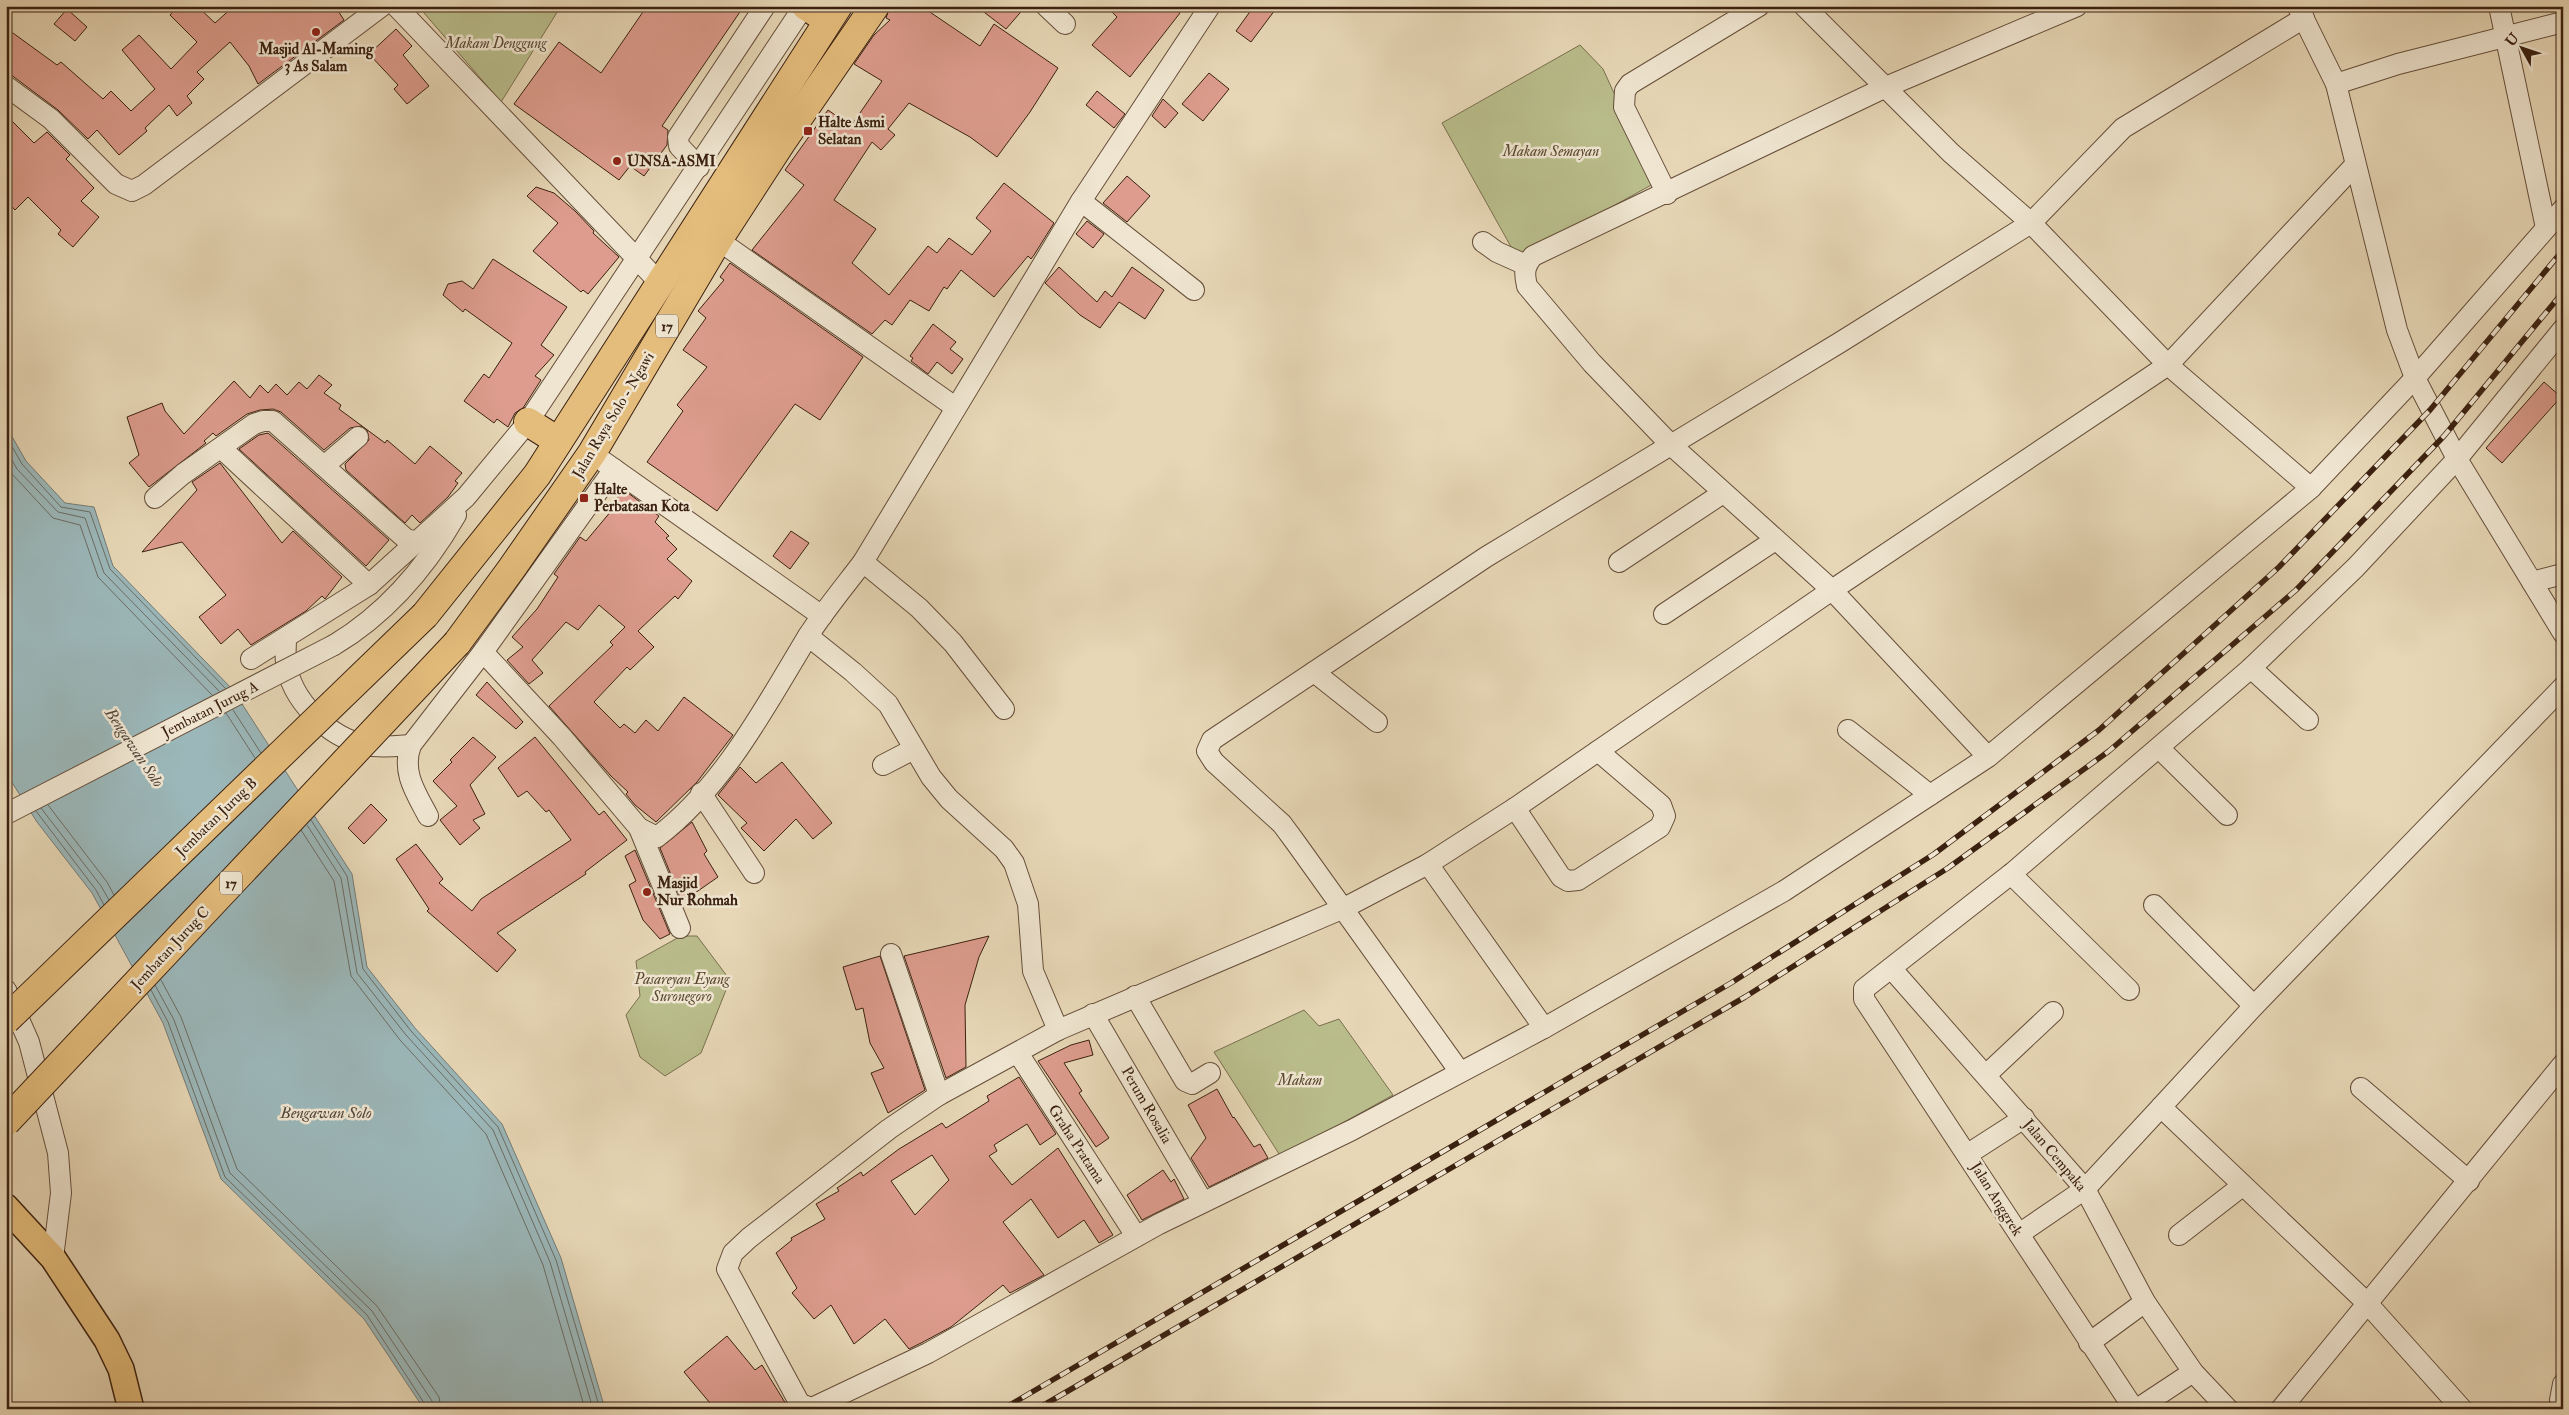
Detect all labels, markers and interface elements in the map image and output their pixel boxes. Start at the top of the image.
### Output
north arrow [2496,22,2546,72]
marker: Masjid Al-Maming 3 As Salam [310,26,322,38]
text: U [2502,30,2523,50]
park label: Makam Denggung [444,34,548,53]
place label: Masjid Al-Maming 3 As Salam [258,40,374,76]
place label: Halte Asmi Selatan [818,113,885,149]
marker: Halte Asmi Selatan [802,125,814,137]
park label: Makam Semayan [1502,142,1599,161]
place label: UNSA-ASMI [627,152,716,171]
marker: UNSA-ASMI [611,155,623,167]
road number: 17 [656,314,678,338]
street label: Jalan Raya Solo - Ngawi [568,349,660,483]
place label: Halte Perbatasan Kota [594,480,690,516]
marker: Halte Perbatasan Kota [578,492,590,504]
street label: Jembatan Jurug A [158,677,263,743]
water label: Bengawan Solo [100,703,168,791]
street label: Jembatan Jurug B [171,774,262,863]
road number: 17 [220,871,242,894]
place label: Masjid Nur Rohmah [656,874,738,910]
marker: Masjid Nur Rohmah [641,886,653,898]
street label: Jembatan Jurug C [126,903,215,996]
park label: Pasareyan Eyang Suronegoro [633,970,731,1006]
street label: Perum Rosalia [1117,1063,1177,1148]
park label: Makam [1277,1071,1322,1090]
street label: Graha Pratama [1044,1101,1110,1188]
water label: Bengawan Solo [279,1103,372,1123]
street label: Jalan Cempaka [2017,1114,2091,1197]
street label: Jalan Anggrek [1965,1158,2027,1240]

